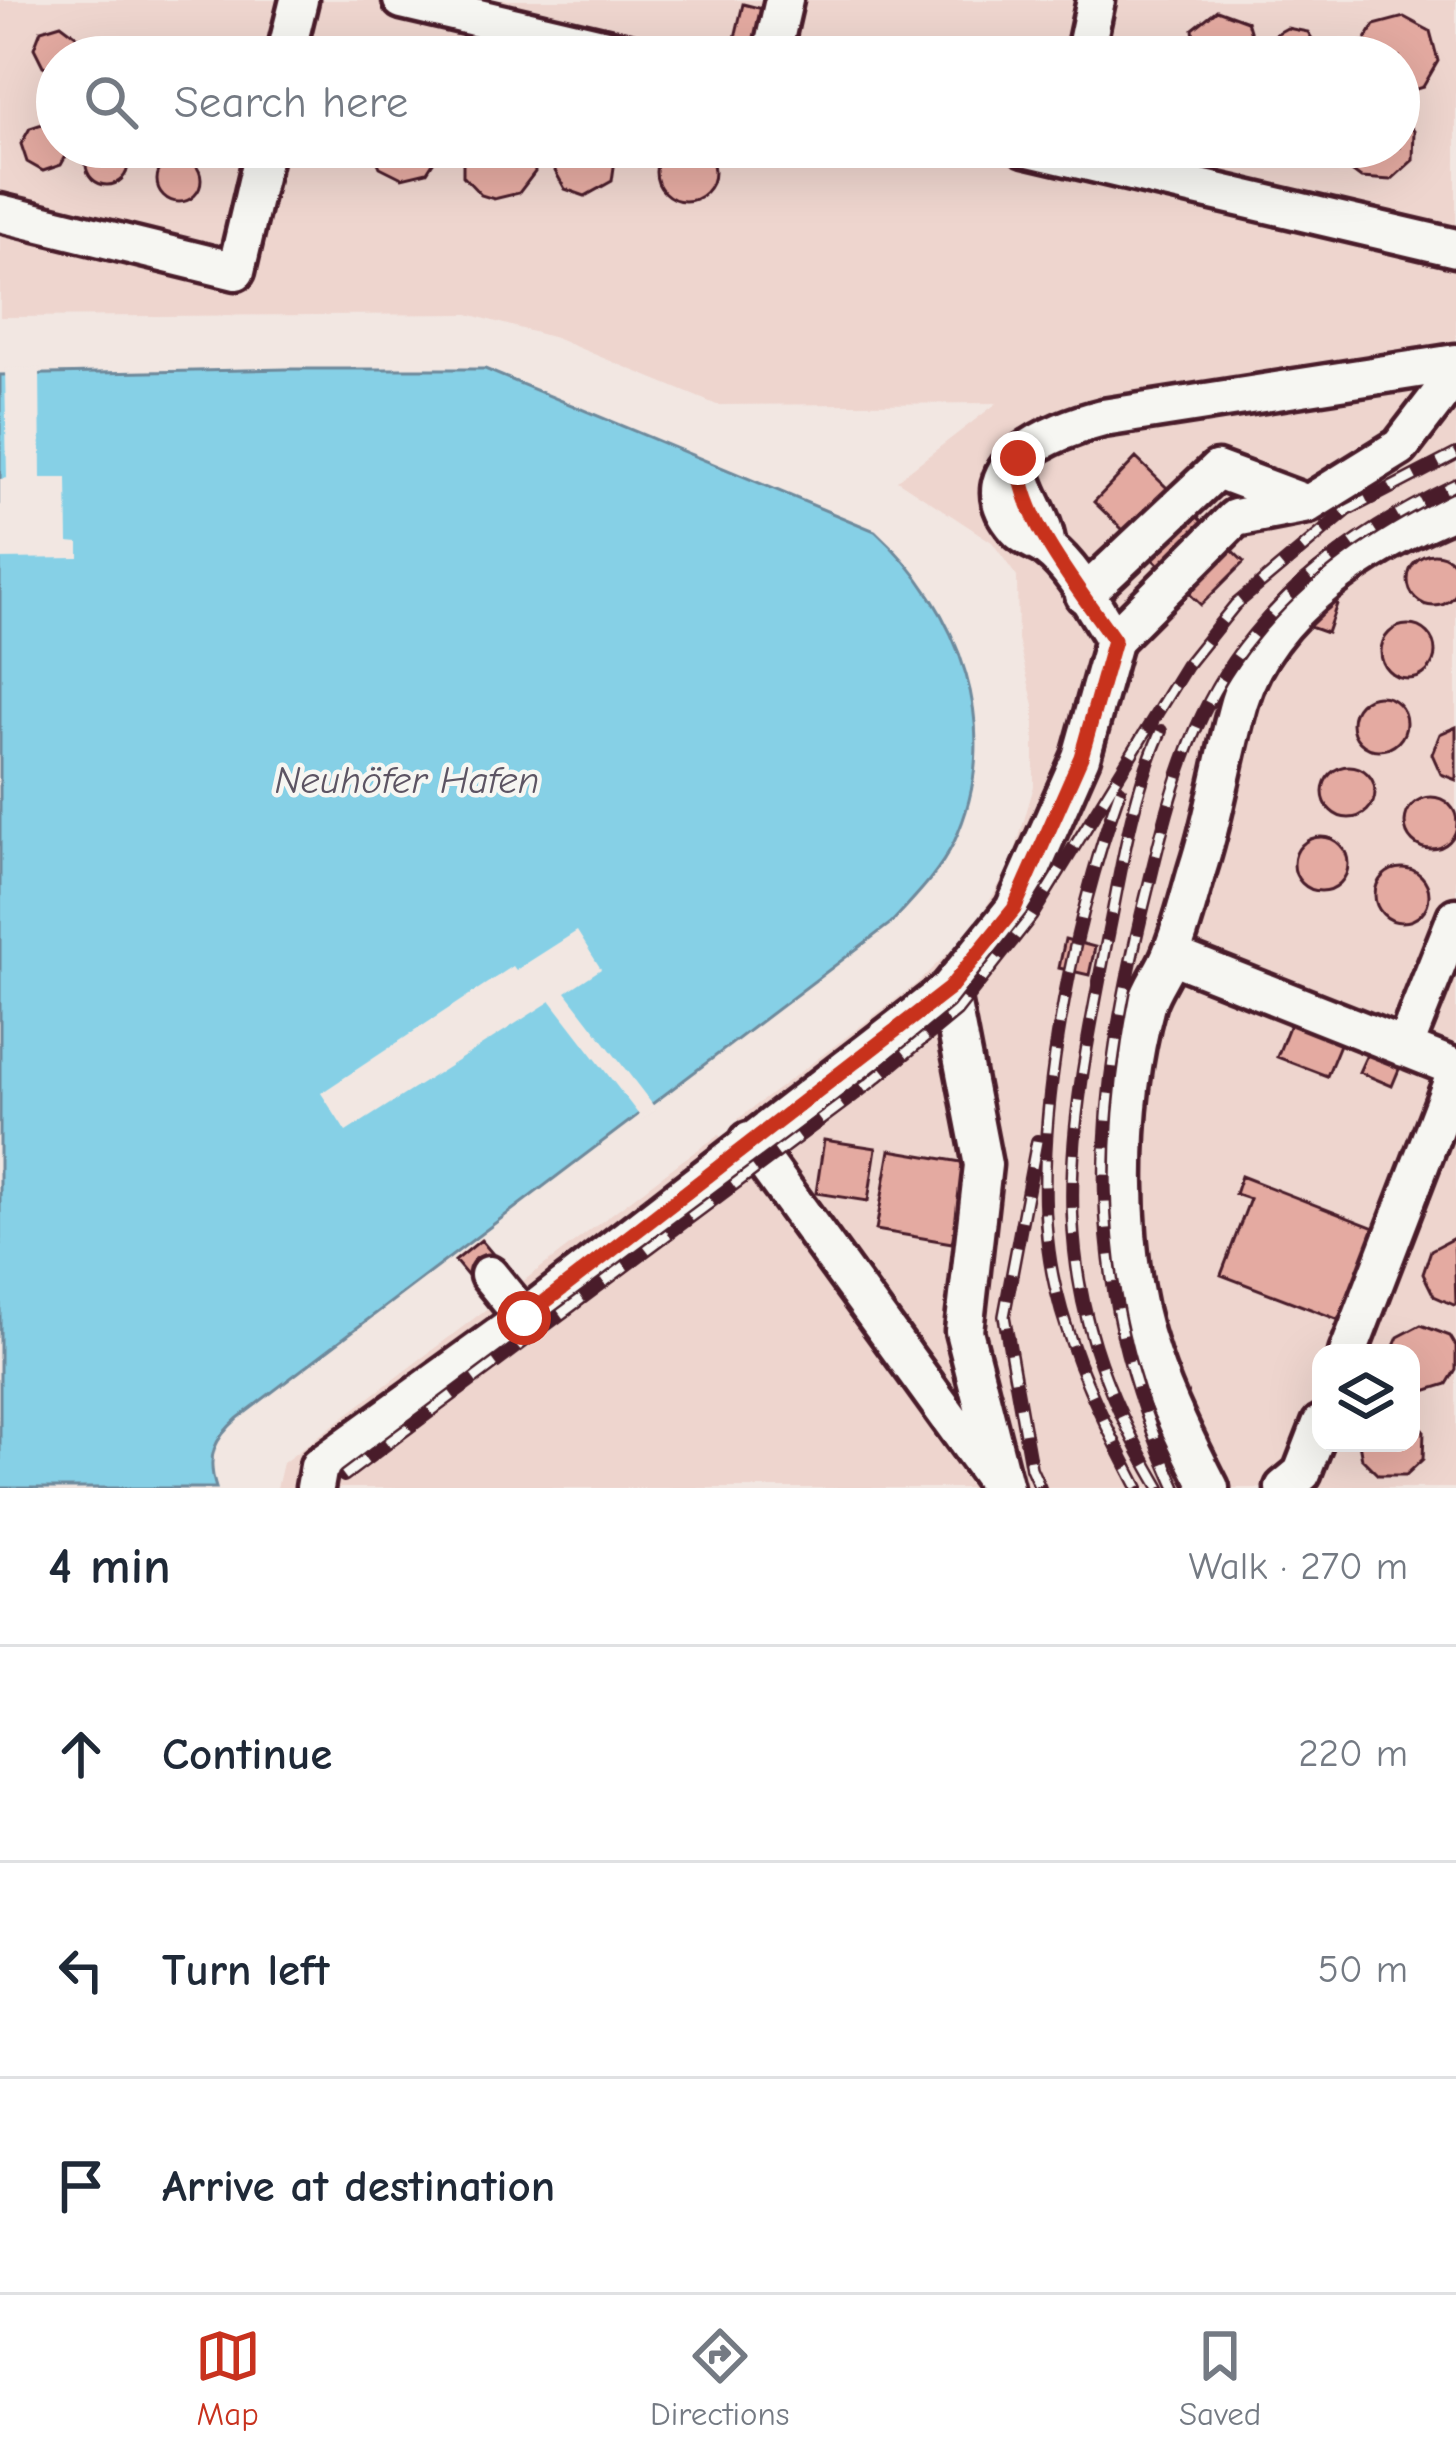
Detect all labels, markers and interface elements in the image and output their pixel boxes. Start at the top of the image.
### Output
search box [36,36,1420,168]
icon: search [78,69,144,135]
text: Search here [174,76,408,128]
route end [991,431,1045,485]
water label: Neuhöfer Hafen [274,758,540,803]
route start [497,1291,551,1345]
map controls [1312,1344,1420,1452]
button: layers [1312,1344,1420,1452]
text: 4 min [48,1537,171,1596]
text: Walk · 270 m [1189,1544,1408,1589]
icon: ahead [48,1721,114,1787]
text: Continue [162,1728,332,1780]
text: 220 m [1298,1731,1408,1776]
icon: left [48,1937,114,2003]
text: Turn left [162,1944,329,1996]
text: 50 m [1318,1947,1408,1992]
icon: arrive [48,2153,114,2219]
text: Arrive at destination [162,2160,555,2212]
tab: Map [195,2323,261,2433]
tab: Directions [650,2323,790,2433]
tab: Saved [1179,2323,1261,2433]

